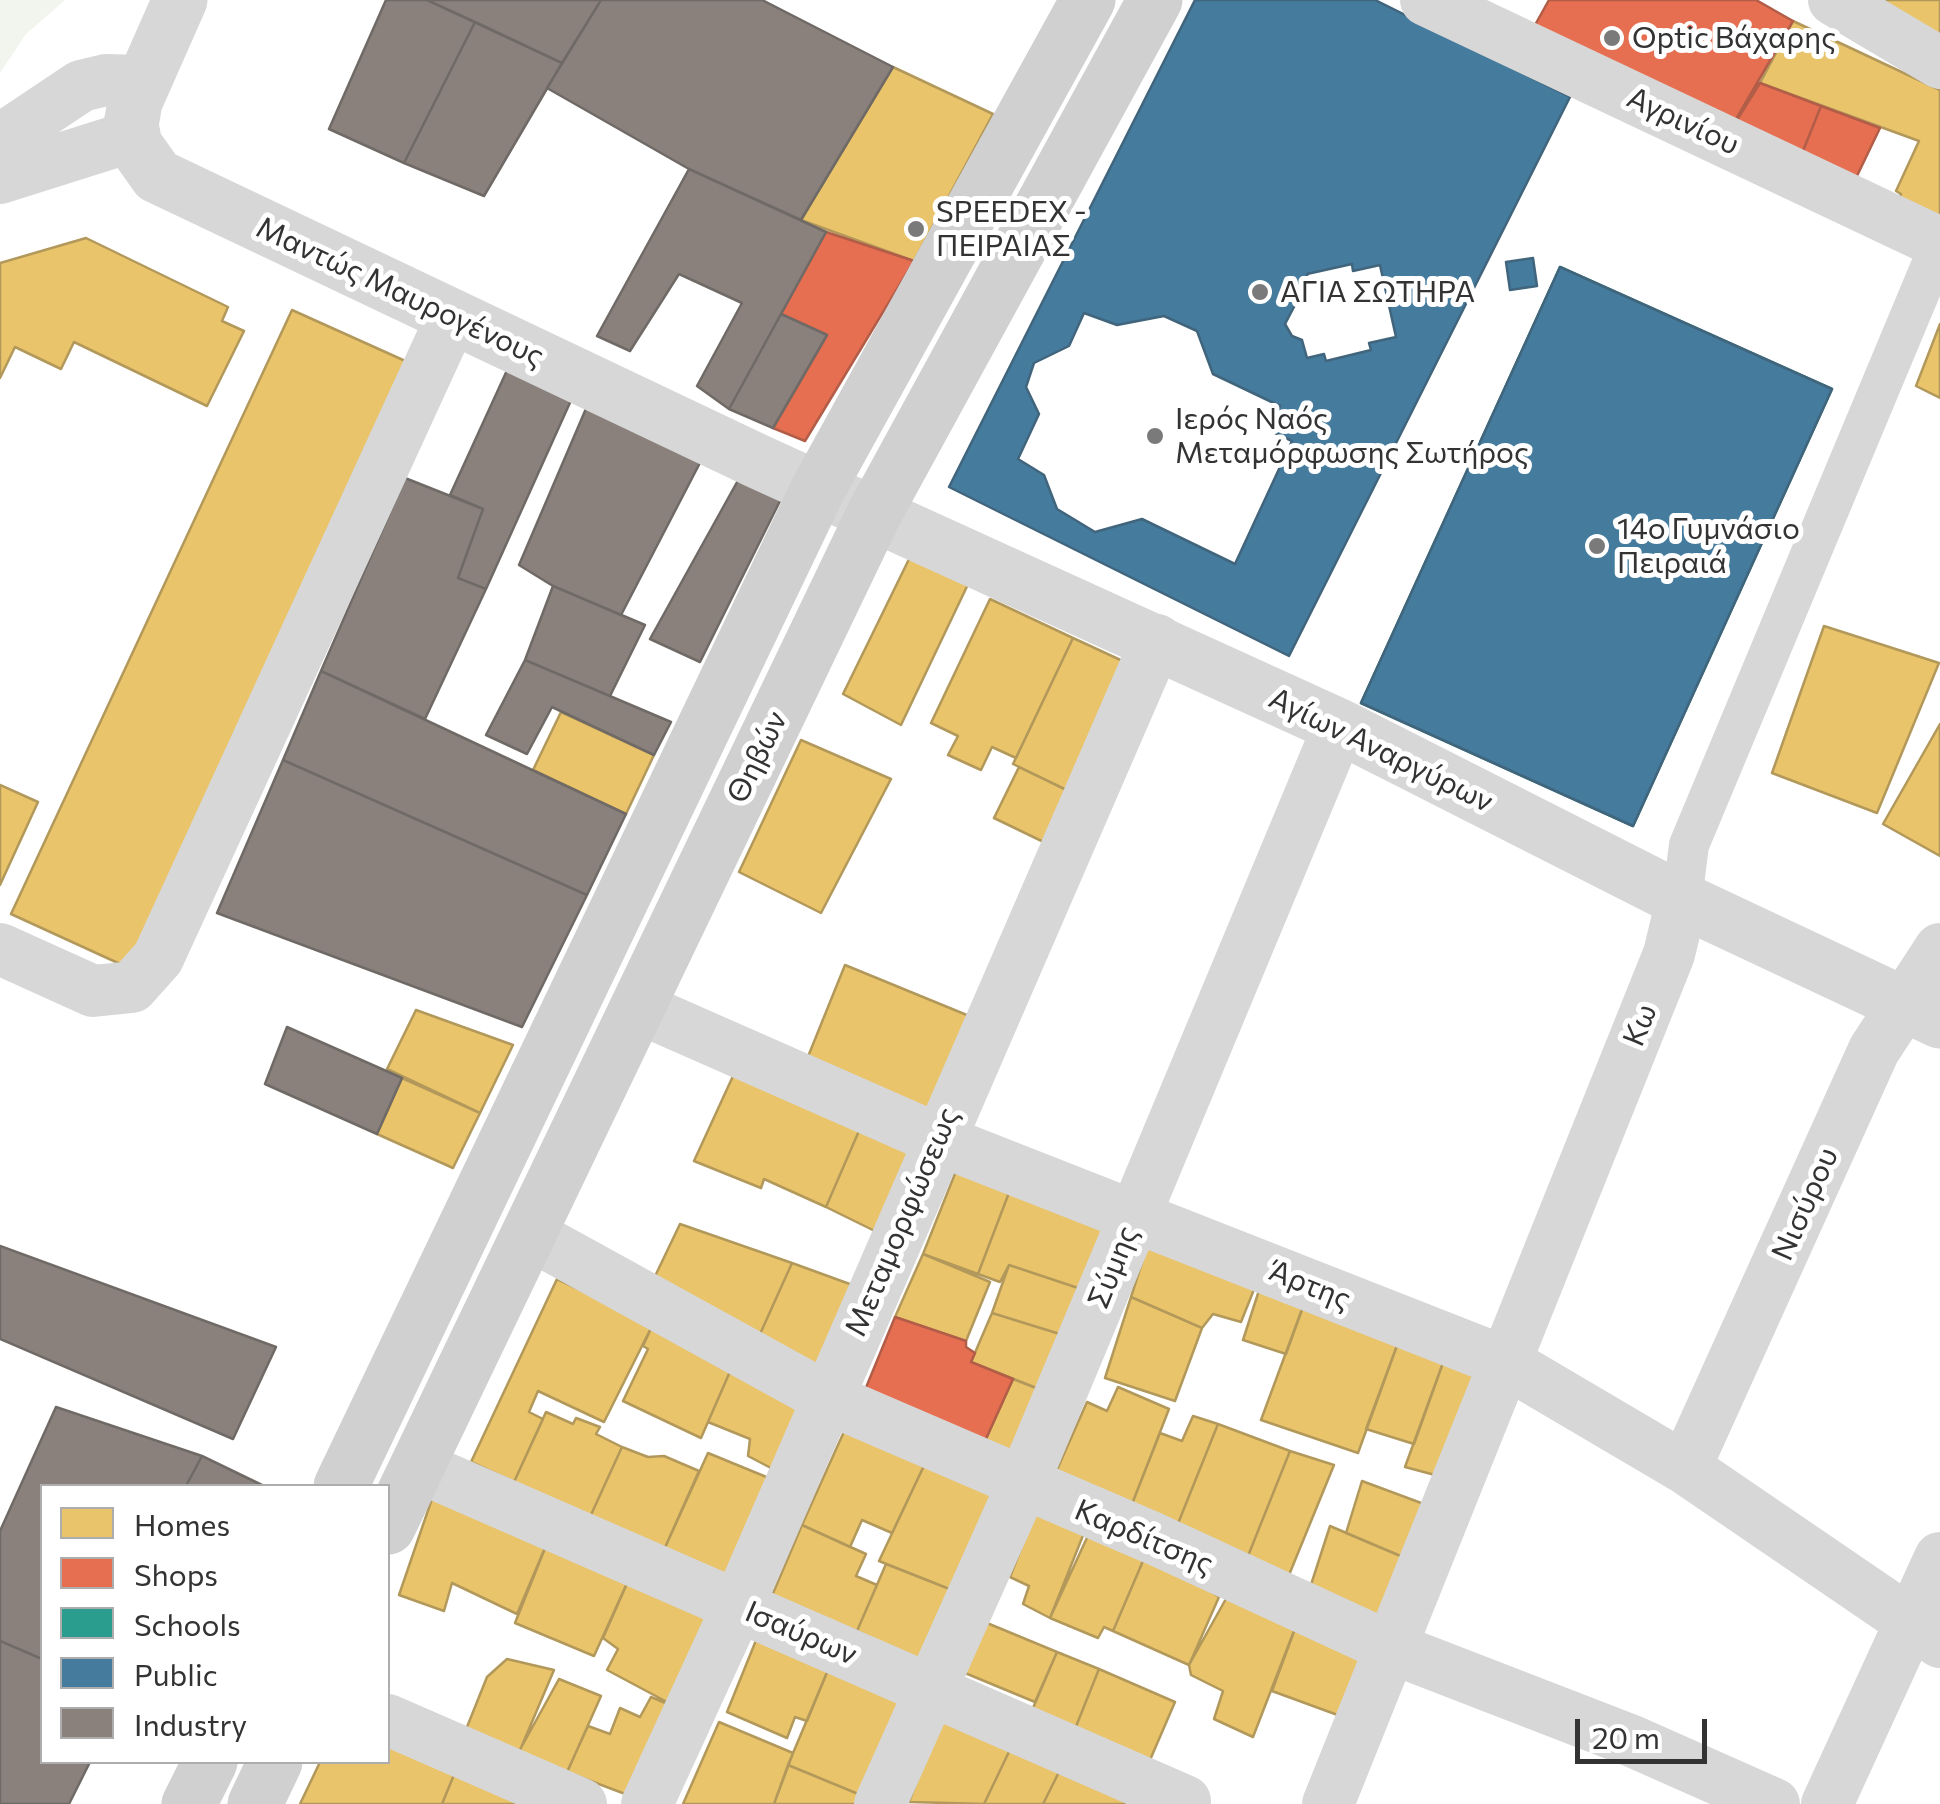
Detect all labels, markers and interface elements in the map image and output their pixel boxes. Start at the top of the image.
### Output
place label: Optic Βάχαρης [1632,20,1836,56]
marker: Optic Βάχαρης [1601,27,1623,49]
street label: Αγρινίου [1621,79,1745,163]
place label: SPEEDEX - ΠΕΙΡΑΙΑΣ [936,194,1087,264]
street label: Μαντώς Μαυρογένους [251,210,549,374]
marker: SPEEDEX - ΠΕΙΡΑΙΑΣ [905,218,927,240]
place label: ΑΓΙΑ ΣΩΤΗΡΑ [1280,274,1475,310]
marker: ΑΓΙΑ ΣΩΤΗΡΑ [1249,281,1271,303]
place label: Ιερός Ναός Μεταμόρφωσης Σωτήρος [1175,401,1529,472]
marker: Ιερός Ναός Μεταμόρφωσης Σωτήρος [1144,425,1166,447]
place label: 14ο Γυμνάσιο Πειραιά [1617,511,1800,582]
marker: 14ο Γυμνάσιο Πειραιά [1586,535,1608,557]
street label: Αγίων Αναργύρων [1263,680,1499,820]
street label: Θηβών [719,705,795,809]
street label: Κω [1615,999,1665,1051]
street label: Μεταμορφώσεως [838,1102,966,1342]
street label: Νισύρου [1764,1142,1846,1266]
street label: Σύμης [1080,1221,1146,1313]
street label: Άρτης [1264,1252,1356,1318]
legend [40,1484,390,1764]
street label: Καρδίτσης [1069,1492,1219,1582]
text: Homes [134,1505,230,1542]
text: Shops [134,1555,218,1592]
street label: Ισαύρων [740,1593,862,1673]
text: Schools [134,1605,241,1642]
text: Public [134,1655,218,1692]
scale bar [1580,1699,1712,1761]
text: Industry [134,1705,247,1742]
text: 20 m [1592,1718,1660,1755]

